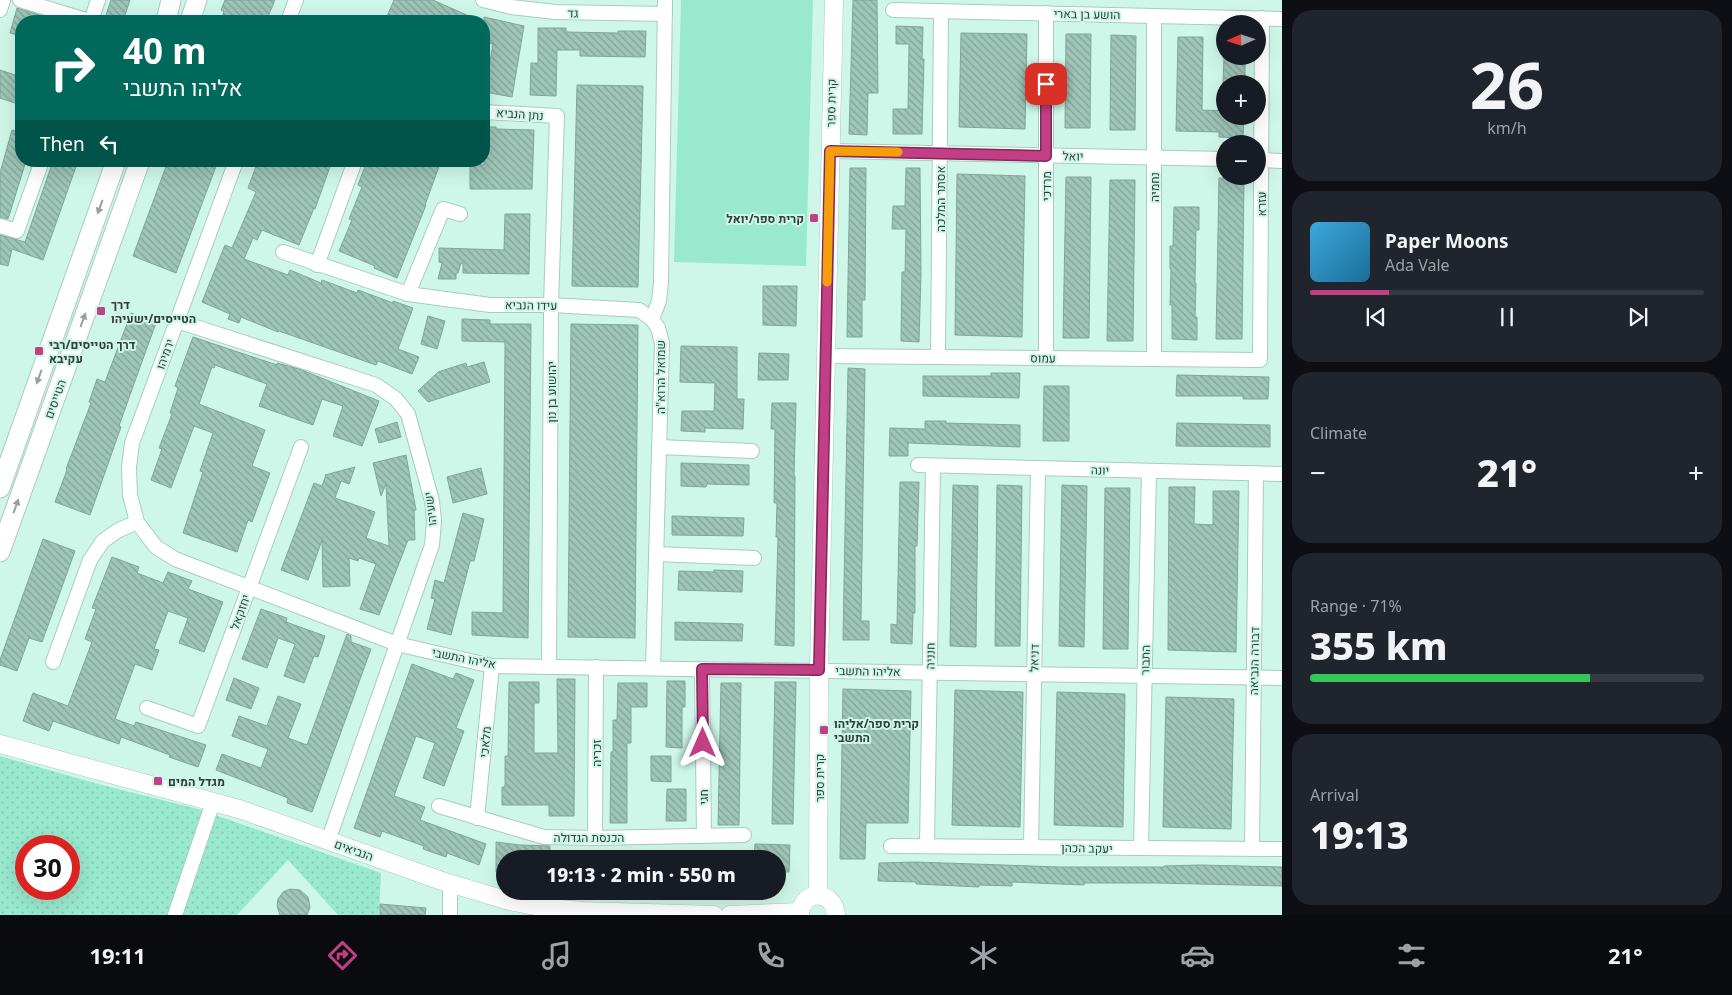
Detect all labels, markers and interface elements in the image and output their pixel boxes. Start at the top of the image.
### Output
street label: גד [567,4,579,22]
street label: הושע בן בארי [1054,5,1120,23]
north arrow [1216,15,1266,65]
map controls [1216,15,1266,185]
text: 40 m [123,27,206,74]
icon: right [40,35,105,100]
text: 26 [1470,40,1544,128]
pin [1025,63,1067,105]
icon: arrive [1032,70,1060,98]
text: אליהו התשבי [123,72,243,102]
button: + [1216,75,1266,125]
street label: קרית ספר [822,79,840,127]
street label: נתן הנביא [496,104,544,124]
text: km/h [1487,117,1527,139]
icon: left [95,130,123,158]
text: Then [40,131,85,157]
button: − [1216,135,1266,185]
street label: יואל [1062,147,1084,165]
street label: אסתר המלכה [932,166,949,232]
street label: מרדכי [1038,171,1055,201]
street label: נחמיה [1146,172,1163,202]
street label: עזרא [1253,192,1270,216]
one-way arrow [96,200,104,215]
place label: קרית ספר/יואל [726,210,804,227]
marker: קרית ספר/יואל [808,212,820,224]
text: Paper Moons [1385,228,1509,254]
text: Ada Vale [1385,254,1450,276]
place label: דרך הטייסים/ישעיהו [111,296,196,327]
street label: עידו הנביא [505,296,557,314]
icon: previous [1362,303,1390,331]
icon: pause [1493,303,1521,331]
icon: next [1624,303,1652,331]
marker: דרך הטייסים/ישעיהו [95,305,107,317]
one-way arrow [79,312,87,327]
place label: דרך הטייסים/רבי עקיבא [49,336,136,367]
street label: ירמיהו [152,336,178,372]
street label: שמואל הרוא"ה [652,340,669,414]
marker: דרך הטייסים/רבי עקיבא [33,345,45,357]
street label: עמוס [1030,349,1056,367]
street label: יהושוע בן נון [543,361,560,423]
one-way arrow [35,370,43,385]
street label: הטייסים [40,377,70,421]
text: Climate [1310,422,1367,444]
text: 21° [1477,446,1537,498]
text: − [1310,453,1326,491]
text: + [1688,453,1704,491]
street label: יונה [1091,461,1109,479]
street label: ישעיהו [419,491,441,527]
one-way arrow [13,498,21,513]
street label: יחזקאל [226,592,254,632]
text: Range · 71% [1310,595,1402,617]
text: 355 km [1310,619,1448,671]
street label: דבורה הנביאה [1245,627,1263,695]
street label: אליהו התשבי [430,643,498,673]
street label: חנניה [921,643,939,669]
street label: דניאל [1025,644,1043,672]
street label: התבור [1136,645,1154,675]
street label: אליהו התשבי [835,662,901,680]
place label: קרית ספר/אליהו התשבי [834,715,919,746]
position arrow [676,716,728,768]
marker: קרית ספר/אליהו התשבי [818,724,830,736]
street label: מלאכי [475,726,495,758]
street label: זכריה [588,739,605,767]
street label: קרית ספר [811,754,828,802]
place label: מגדל המים [168,773,225,790]
marker: מגדל המים [152,775,164,787]
text: Arrival [1310,784,1359,806]
street label: חגי [695,789,712,805]
text: 19:13 [1310,808,1409,860]
street label: הכנסת הגדולה [554,829,624,846]
speed limit sign: 30 [15,835,80,900]
street label: הנביאים [332,835,376,865]
street label: יעקב הכהן [1061,839,1113,857]
text: 19:13 · 2 min · 550 m [546,862,736,888]
icon: directions [325,938,360,973]
icon: music [539,938,574,973]
icon: phone [753,938,788,973]
icon: climate [966,938,1001,973]
icon: car [1180,938,1215,973]
icon: filters [1394,938,1429,973]
text: 19:11 [89,940,146,970]
text: 21° [1608,940,1642,970]

